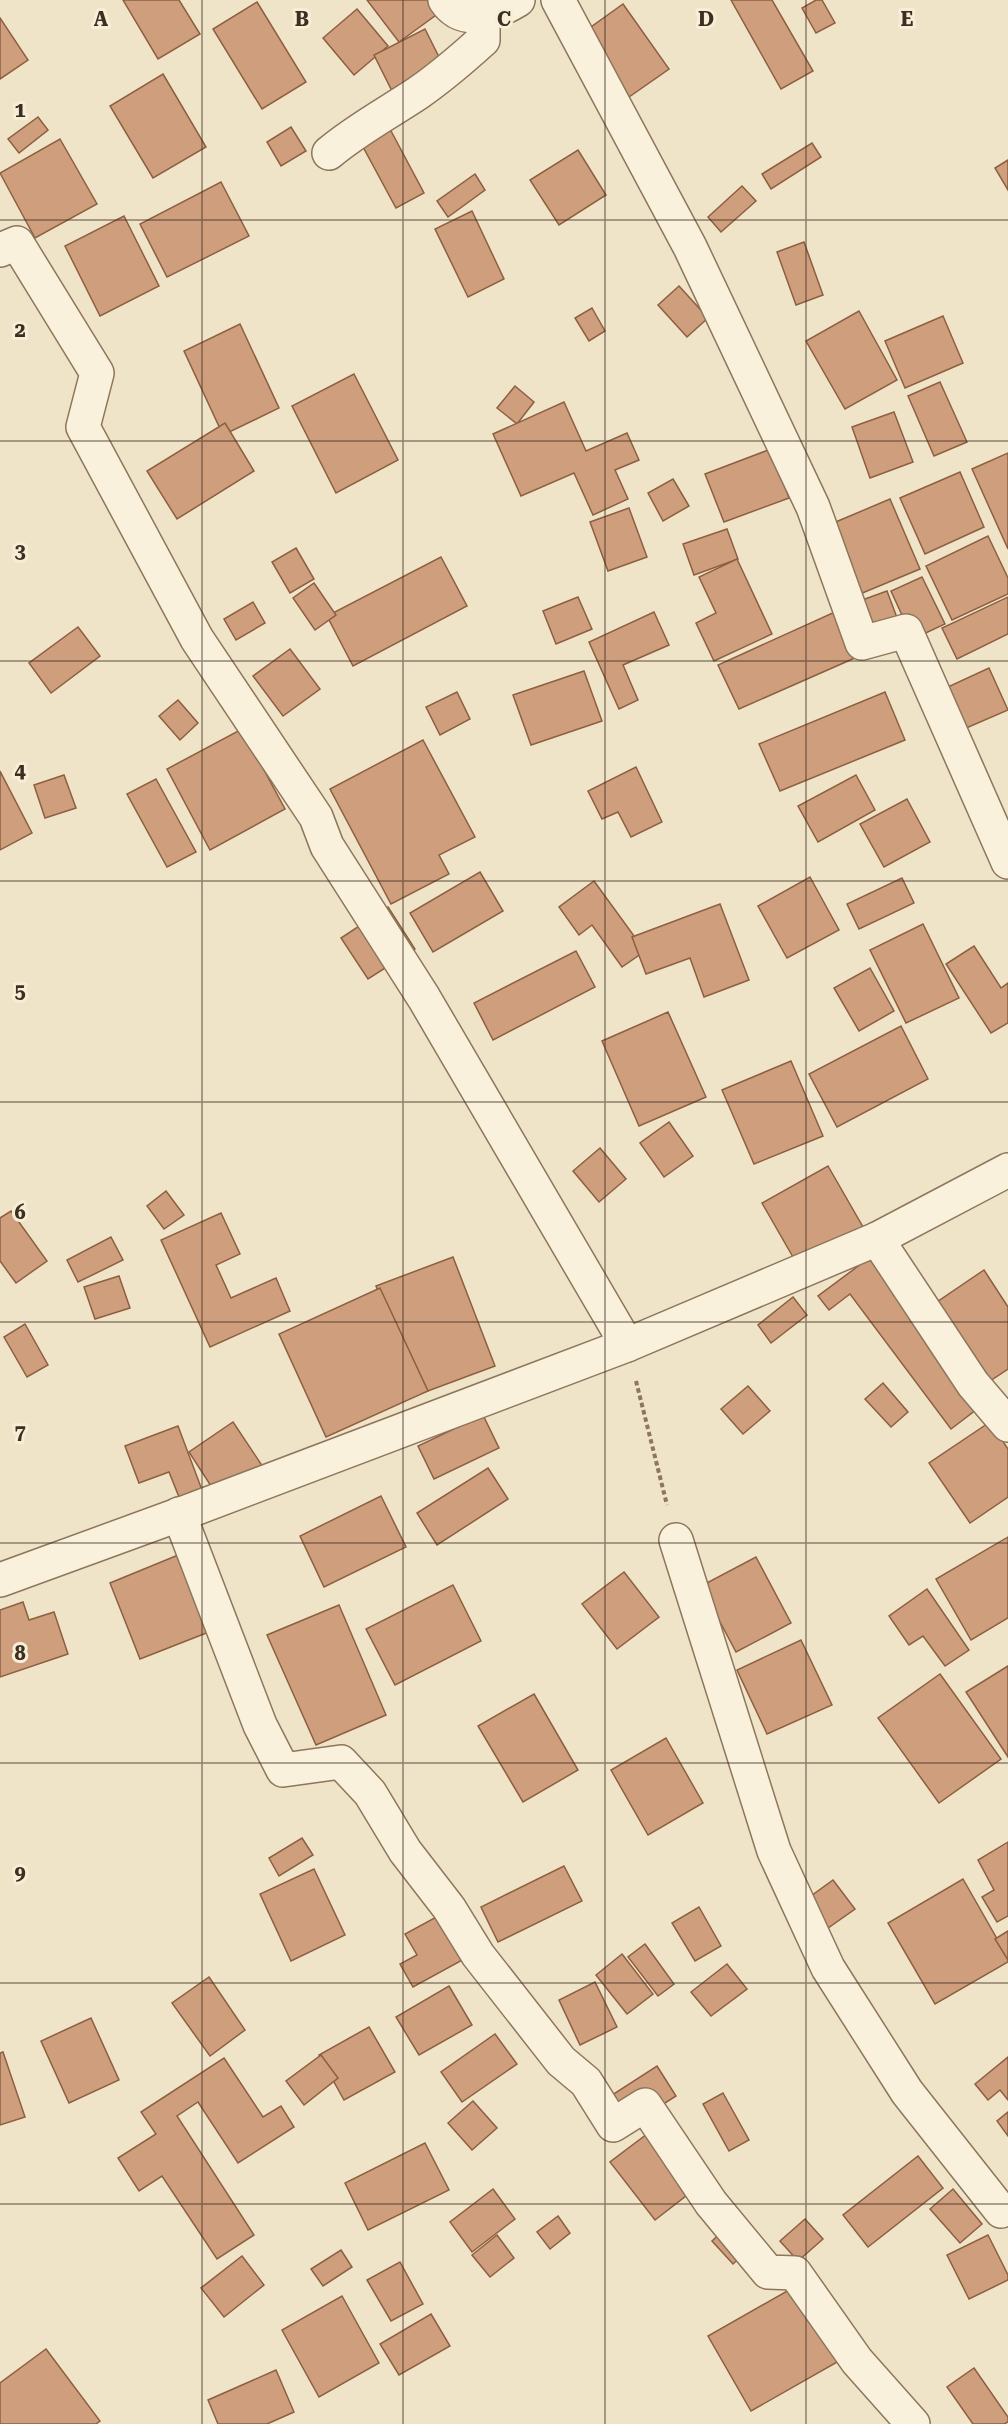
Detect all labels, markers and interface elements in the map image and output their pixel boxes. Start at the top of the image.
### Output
text: A [94,7,109,31]
text: B [295,7,309,31]
text: C [497,7,511,31]
text: D [698,7,714,31]
text: E [901,7,914,31]
text: 1 [14,98,26,122]
text: 2 [14,318,26,342]
text: 3 [14,539,26,563]
text: 4 [14,759,26,783]
text: 5 [14,979,26,1003]
text: 6 [14,1200,26,1224]
text: 7 [14,1420,26,1444]
text: 8 [14,1641,26,1665]
text: 9 [14,1861,26,1885]

